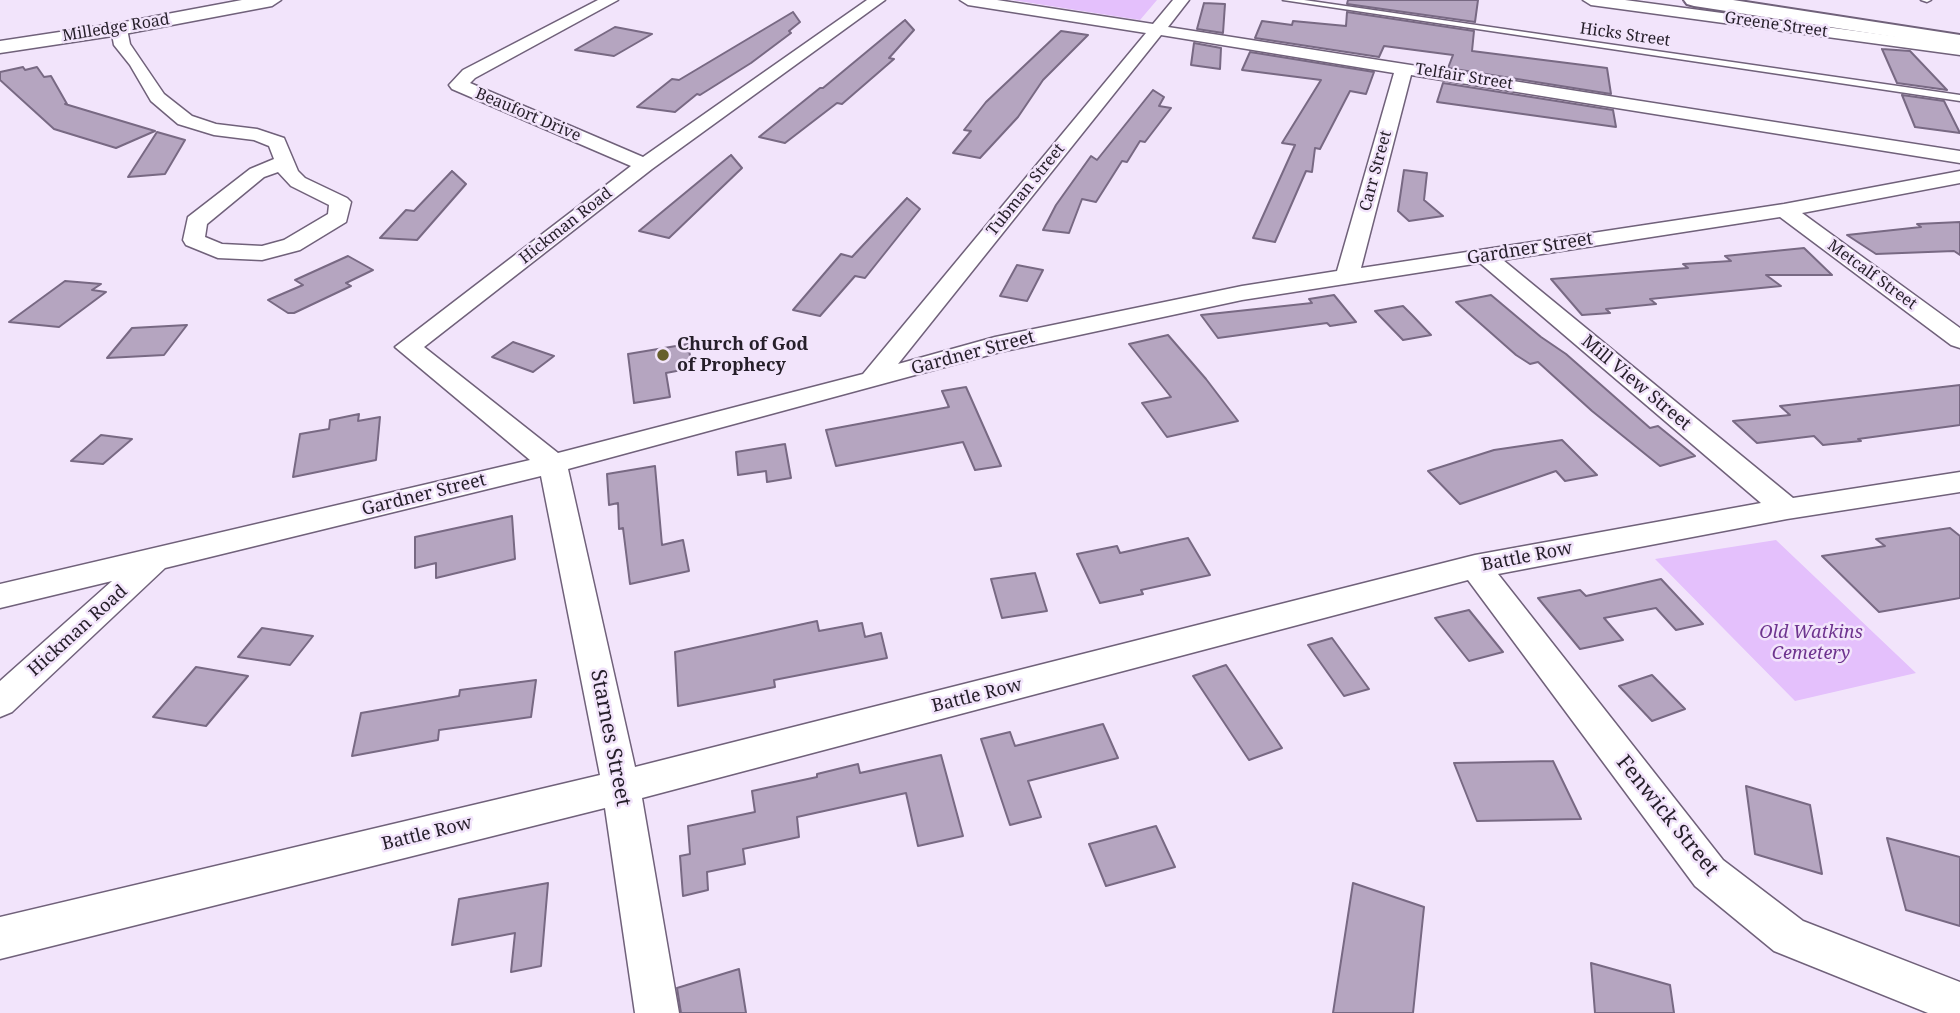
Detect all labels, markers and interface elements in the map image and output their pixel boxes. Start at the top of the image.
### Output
street label: Greene Street [1723,8,1829,42]
street label: Milledge Road [61,10,171,46]
street label: Hicks Street [1579,19,1671,51]
street label: Telfair Street [1414,60,1514,94]
street label: Beaufort Drive [472,84,584,146]
street label: Carr Street [1356,129,1396,213]
street label: Tubman Street [983,140,1069,240]
street label: Hickman Road [516,184,616,268]
street label: Gardner Street [1466,228,1594,270]
street label: Metcalf Street [1824,236,1920,314]
street label: Gardner Street [909,326,1037,380]
street label: Mill View Street [1577,331,1695,435]
place label: Church of God of Prophecy [677,334,808,376]
marker: Church of God of Prophecy [655,347,671,363]
street label: Gardner Street [360,469,488,521]
street label: Battle Row [1480,538,1574,576]
street label: Hickman Road [24,581,132,681]
park label: Old Watkins Cemetery [1759,622,1863,664]
street label: Starnes Street [584,667,636,809]
street label: Battle Row [930,674,1024,718]
street label: Fenwick Street [1611,751,1723,881]
street label: Battle Row [380,812,474,856]

